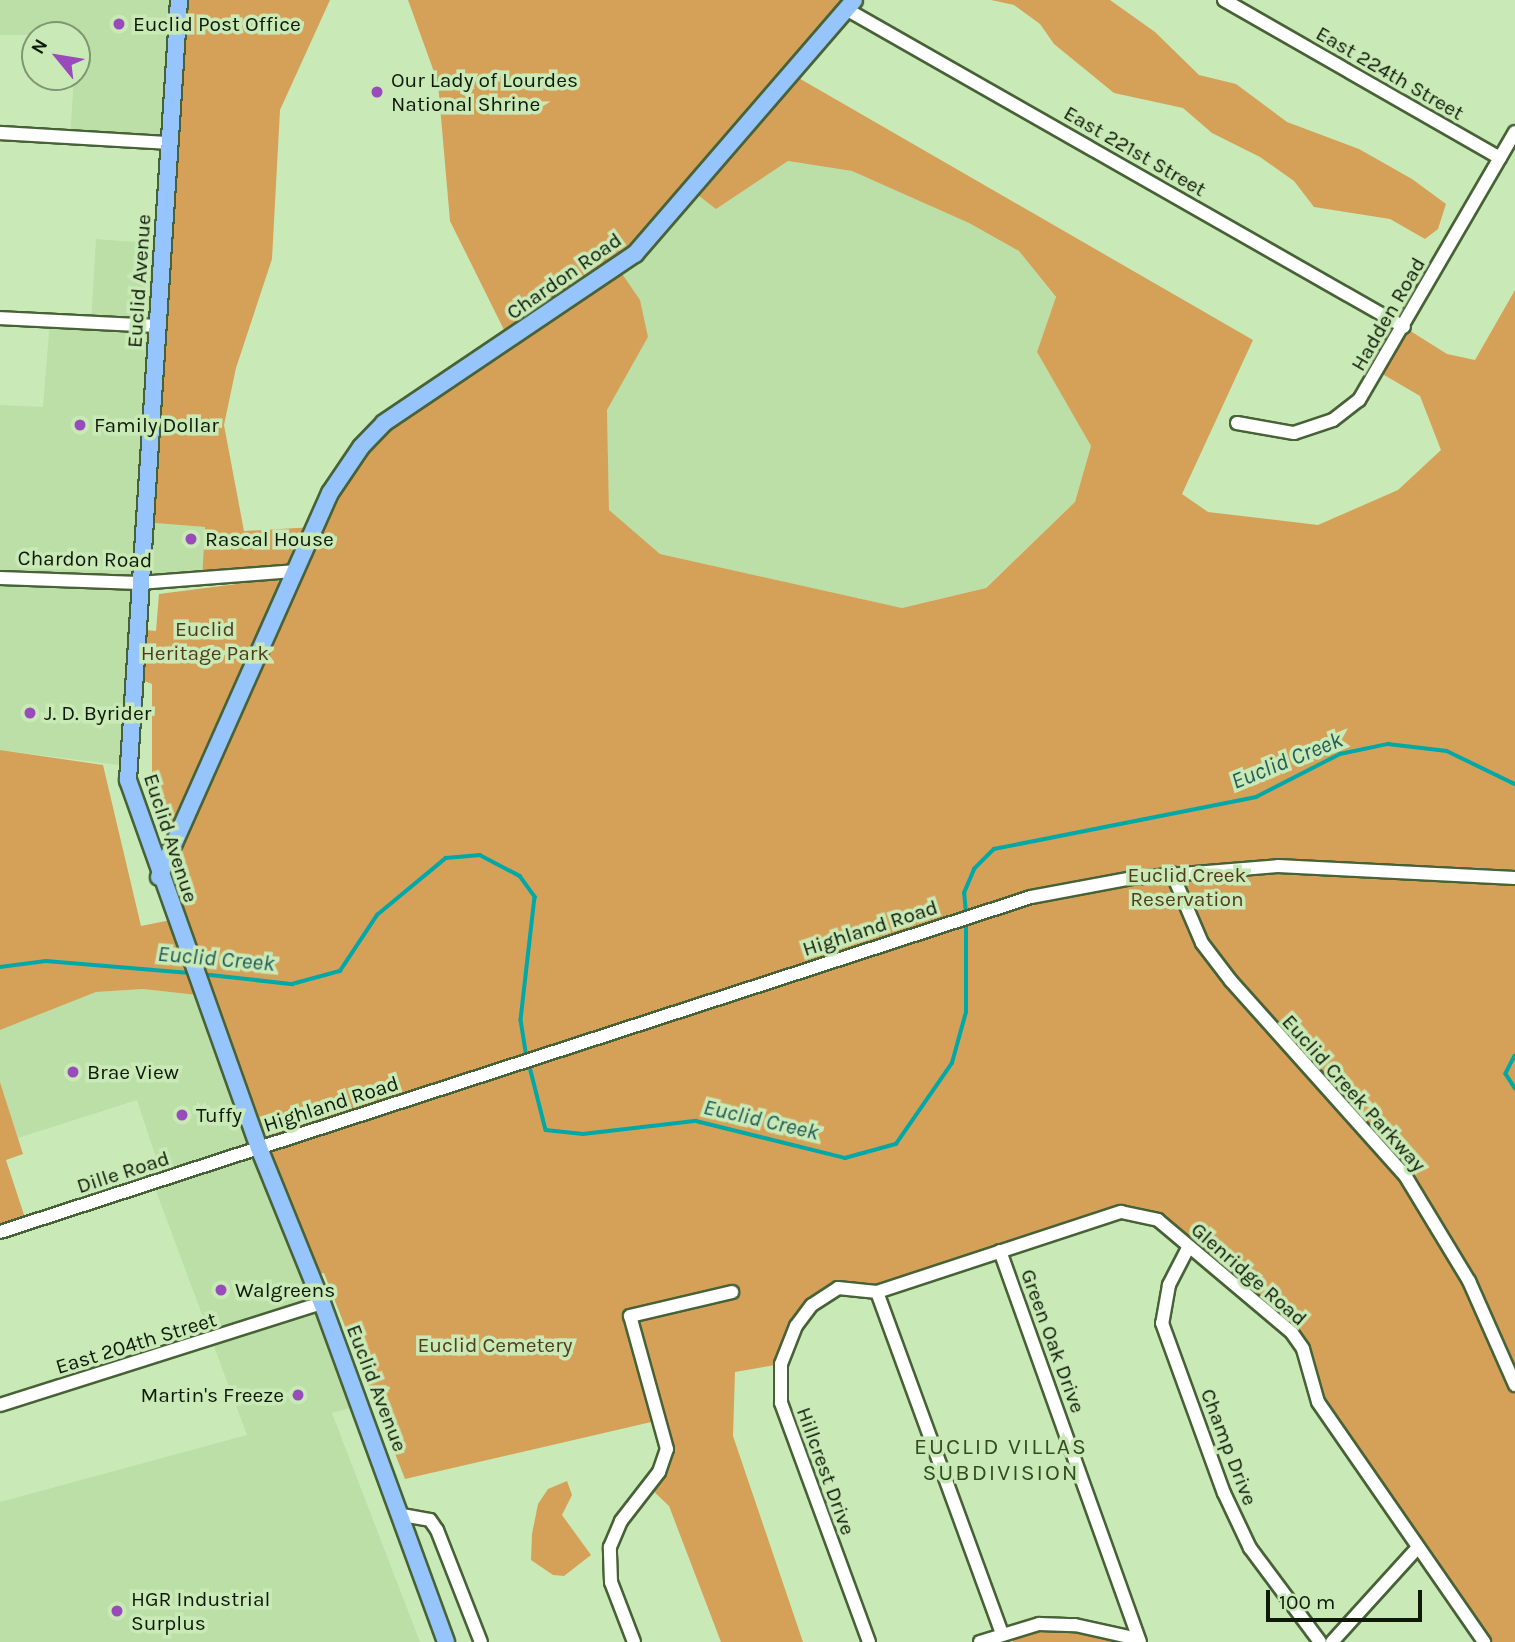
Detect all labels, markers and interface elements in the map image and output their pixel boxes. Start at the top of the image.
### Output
place label: Euclid Post Office [133,11,301,37]
marker: Euclid Post Office [111,16,127,32]
street label: East 224th Street [1312,20,1468,126]
north arrow [21,21,91,91]
text: N [27,35,52,58]
place label: Our Lady of Lourdes National Shrine [391,67,578,117]
marker: Our Lady of Lourdes National Shrine [369,84,385,100]
street label: East 221st Street [1059,100,1211,202]
street label: Euclid Avenue [122,213,156,349]
street label: Chardon Road [502,227,626,325]
street label: Hadden Road [1345,253,1431,375]
place label: Family Dollar [94,412,219,438]
marker: Family Dollar [72,417,88,433]
place label: Rascal House [205,526,334,552]
marker: Rascal House [183,531,199,547]
street label: Chardon Road [17,545,153,573]
park label: Euclid Heritage Park [141,616,269,666]
place label: J. D. Byrider [44,700,151,726]
marker: J. D. Byrider [22,705,38,721]
water label: Euclid Creek [1227,726,1347,796]
street label: Euclid Avenue [138,770,204,906]
park label: Euclid Creek Reservation [1128,862,1246,912]
street label: Highland Road [799,894,941,962]
water label: Euclid Creek [156,940,276,978]
street label: Euclid Creek Parkway [1277,1009,1431,1177]
place label: Brae View [87,1059,179,1085]
marker: Brae View [65,1064,81,1080]
street label: Highland Road [260,1070,402,1138]
water label: Euclid Creek [701,1093,821,1147]
place label: Tuffy [196,1102,242,1128]
marker: Tuffy [174,1107,190,1123]
street label: Dille Road [73,1145,173,1199]
street label: Glenridge Road [1186,1217,1312,1331]
street label: Green Oak Drive [1015,1266,1091,1416]
place label: Walgreens [235,1277,335,1303]
marker: Walgreens [213,1282,229,1298]
street label: East 204th Street [53,1307,219,1379]
street label: Euclid Avenue [341,1321,413,1455]
park label: Euclid Cemetery [417,1332,573,1358]
place label: Martin's Freeze [140,1382,284,1408]
street label: Champ Drive [1195,1385,1263,1509]
marker: Martin's Freeze [290,1387,306,1403]
street label: Hillcrest Drive [791,1404,861,1538]
district label: EUCLID VILLAS SUBDIVISION [916,1433,1086,1487]
scale bar [1270,1576,1426,1620]
place label: HGR Industrial Surplus [131,1586,270,1636]
text: 100 m [1279,1590,1336,1614]
marker: HGR Industrial Surplus [109,1603,125,1619]

